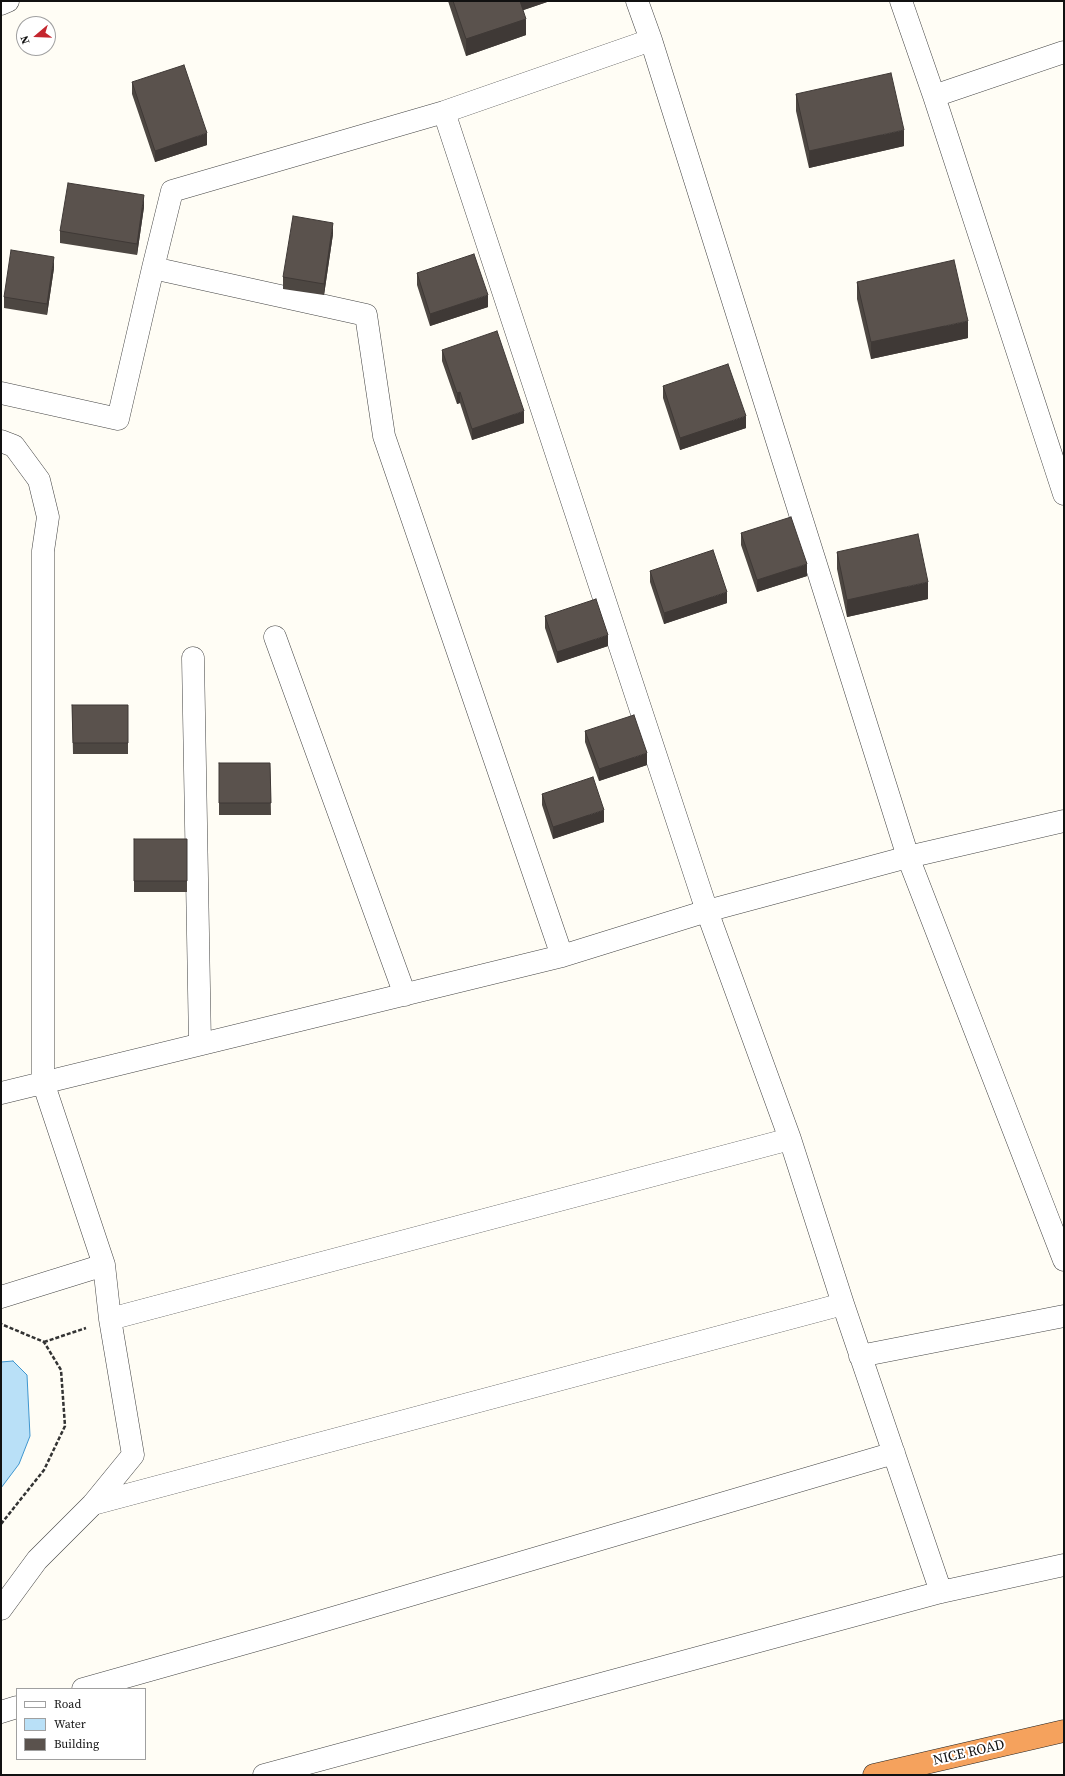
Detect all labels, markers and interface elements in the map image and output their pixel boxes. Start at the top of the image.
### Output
north arrow [16,16,56,56]
text: N [17,34,34,46]
legend [16,1688,146,1760]
text: Road [54,1696,81,1712]
text: Water [54,1716,86,1732]
text: Building [54,1736,99,1752]
street label: NICE ROAD [932,1737,1006,1769]

